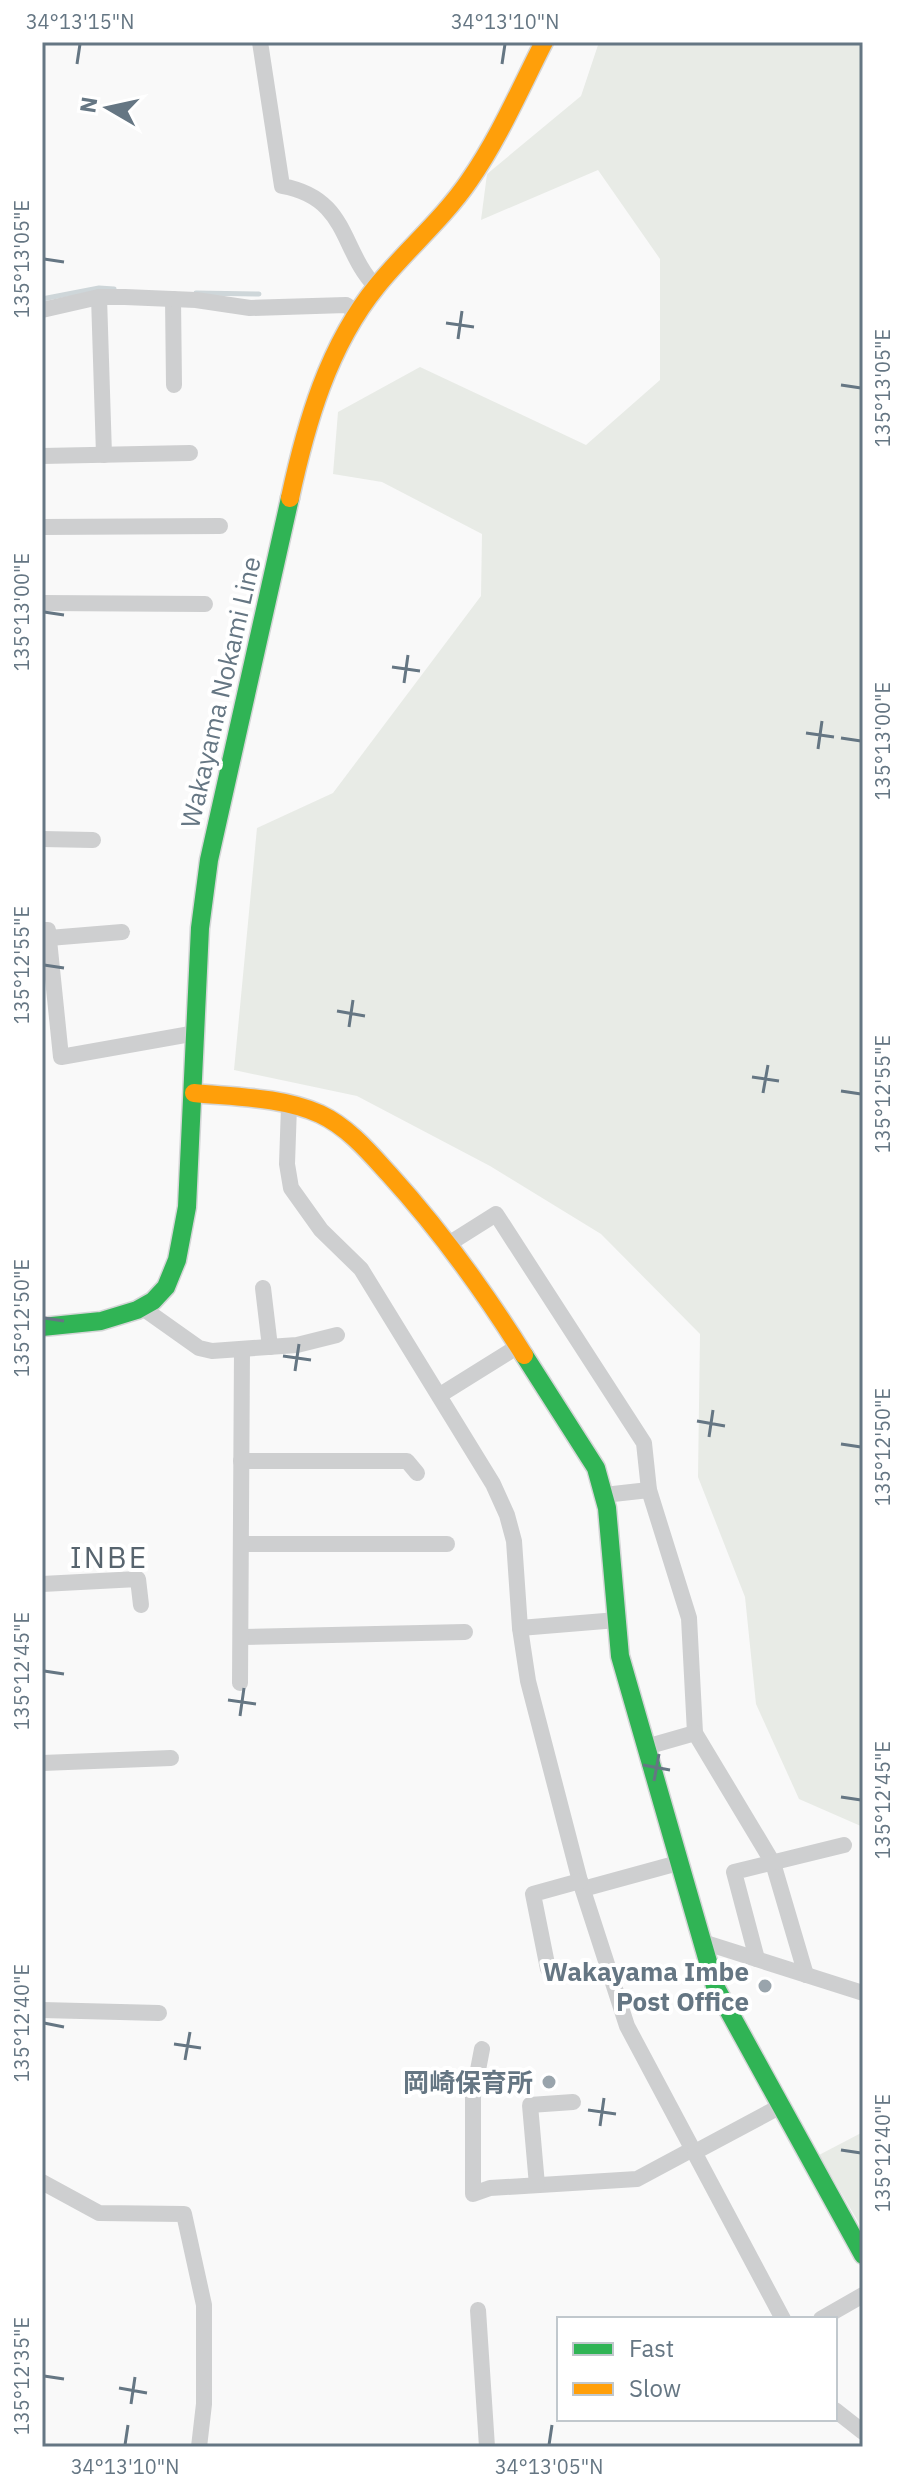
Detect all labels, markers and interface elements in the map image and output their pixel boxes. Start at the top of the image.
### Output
text: 34°13'15"N [26,8,134,35]
text: 34°13'10"N [451,8,559,35]
north arrow [68,68,148,148]
text: N [72,95,103,115]
text: 135°13'05"E [8,200,35,318]
text: 135°13'05"E [869,329,896,447]
text: 135°13'00"E [8,553,35,671]
street label: Wakayama Nokami Line [172,553,268,831]
text: 135°13'00"E [869,682,896,800]
text: 135°12'55"E [8,906,35,1024]
text: 135°12'55"E [869,1035,896,1153]
text: 135°12'50"E [8,1259,35,1377]
text: 135°12'50"E [869,1388,896,1506]
district label: INBE [70,1537,148,1576]
text: 135°12'45"E [8,1612,35,1730]
text: 135°12'45"E [869,1741,896,1859]
place label: Wakayama Imbe Post Office [543,1954,749,2018]
text: 135°12'40"E [8,1964,35,2082]
marker: Wakayama Imbe Post Office [756,1977,774,1995]
place label: 岡崎保育所 [403,2065,533,2099]
marker: 岡崎保育所 [540,2073,558,2091]
text: 135°12'40"E [869,2094,896,2212]
text: 135°12'35"E [8,2317,35,2435]
legend [557,2317,837,2421]
text: Fast [629,2332,674,2364]
text: Slow [629,2372,681,2404]
text: 34°13'10"N [71,2453,179,2480]
text: 34°13'05"N [495,2453,603,2480]

